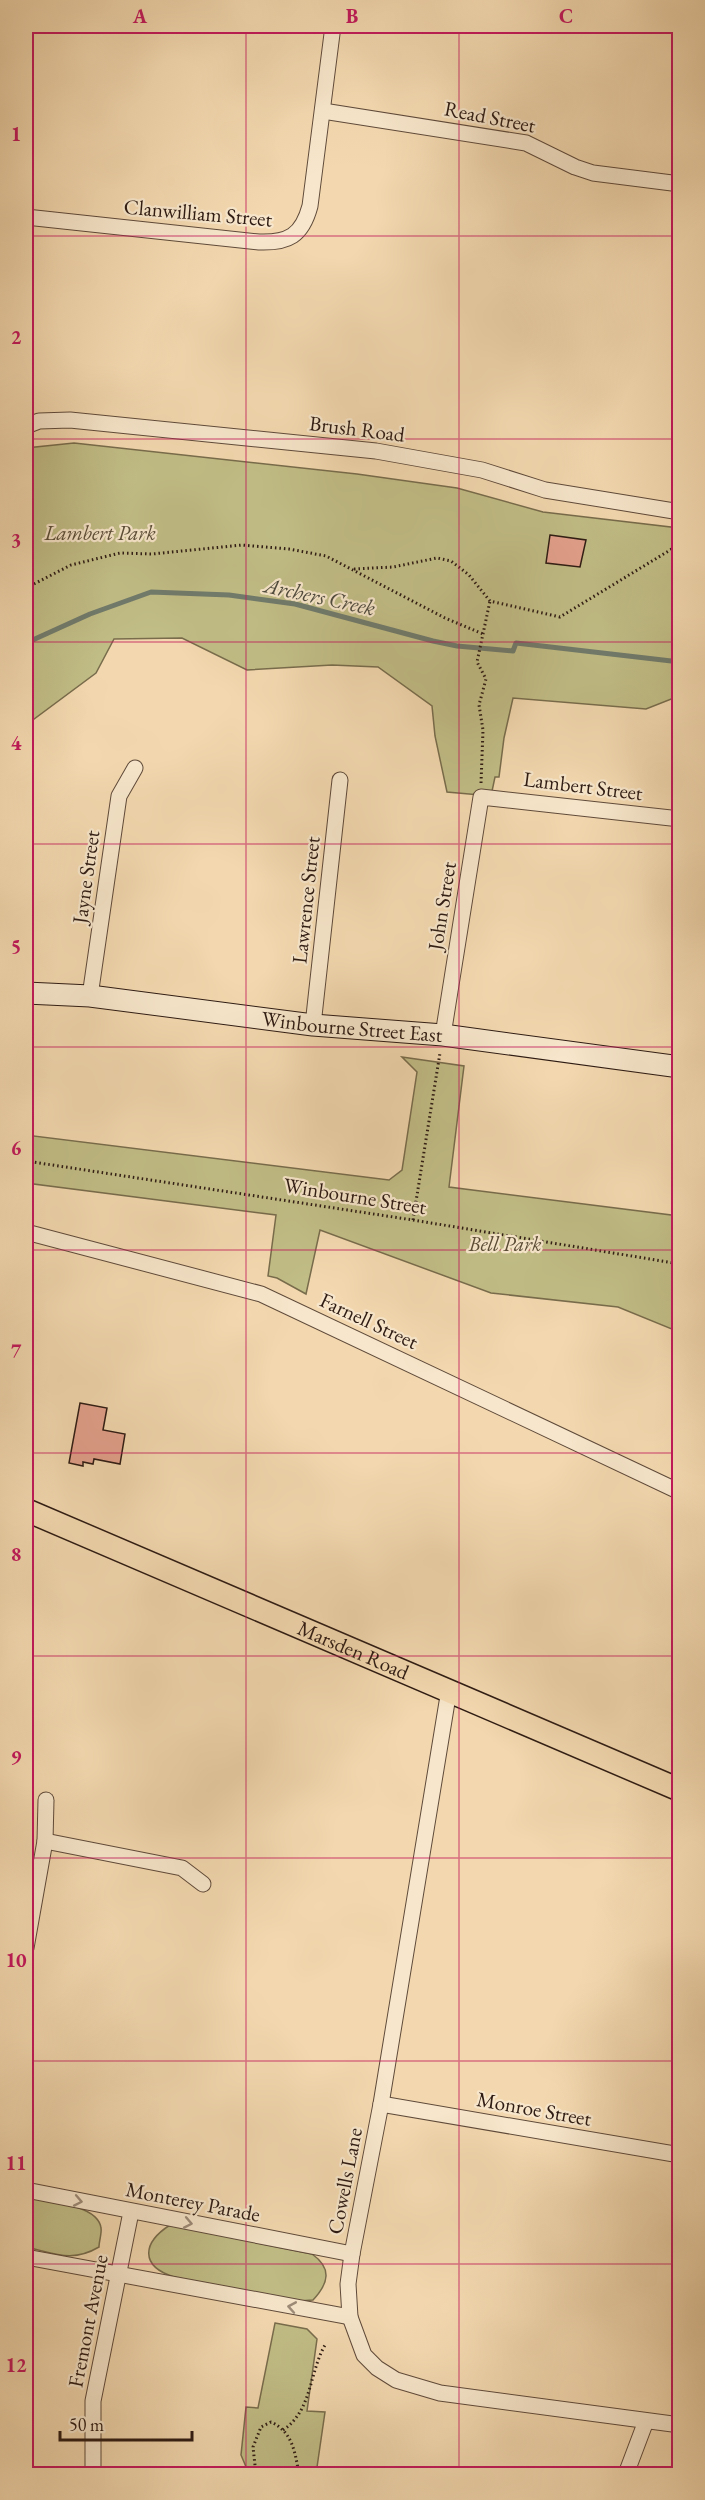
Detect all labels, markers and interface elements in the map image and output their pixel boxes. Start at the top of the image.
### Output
text: A [132,3,148,29]
text: B [346,3,358,29]
text: C [559,3,573,29]
street label: Read Street [442,94,538,139]
text: 1 [11,121,21,147]
street label: Clanwilliam Street [123,193,274,232]
text: 2 [11,324,22,350]
street label: Brush Road [308,409,407,448]
park label: Lambert Park [43,519,156,546]
text: 3 [11,527,21,553]
water label: Archers Creek [260,570,378,622]
text: 4 [11,730,22,756]
street label: Lambert Street [522,765,645,806]
street label: Jayne Street [65,828,105,927]
street label: Lawrence Street [285,835,326,965]
street label: John Street [421,859,462,954]
text: 5 [11,933,21,959]
street label: Winbourne Street East [260,1004,444,1048]
text: 6 [11,1135,22,1161]
street label: Winbourne Street [282,1171,429,1220]
park label: Bell Park [468,1230,542,1257]
street label: Farnell Street [316,1286,423,1355]
text: 7 [11,1338,22,1364]
text: 8 [11,1541,21,1567]
street label: Marsden Road [294,1614,414,1686]
text: 9 [11,1744,22,1770]
text: 10 [5,1947,27,1973]
street label: Monroe Street [475,2085,594,2132]
street label: Cowells Lane [321,2125,368,2237]
text: 11 [5,2150,27,2176]
street label: Monterey Parade [124,2175,263,2228]
one-way arrow [73,2194,83,2207]
one-way arrow [183,2216,193,2229]
street label: Fremont Avenue [61,2252,114,2390]
one-way arrow [287,2301,297,2313]
text: 12 [5,2352,27,2378]
scale bar [60,2404,192,2442]
text: 50 m [69,2413,104,2436]

